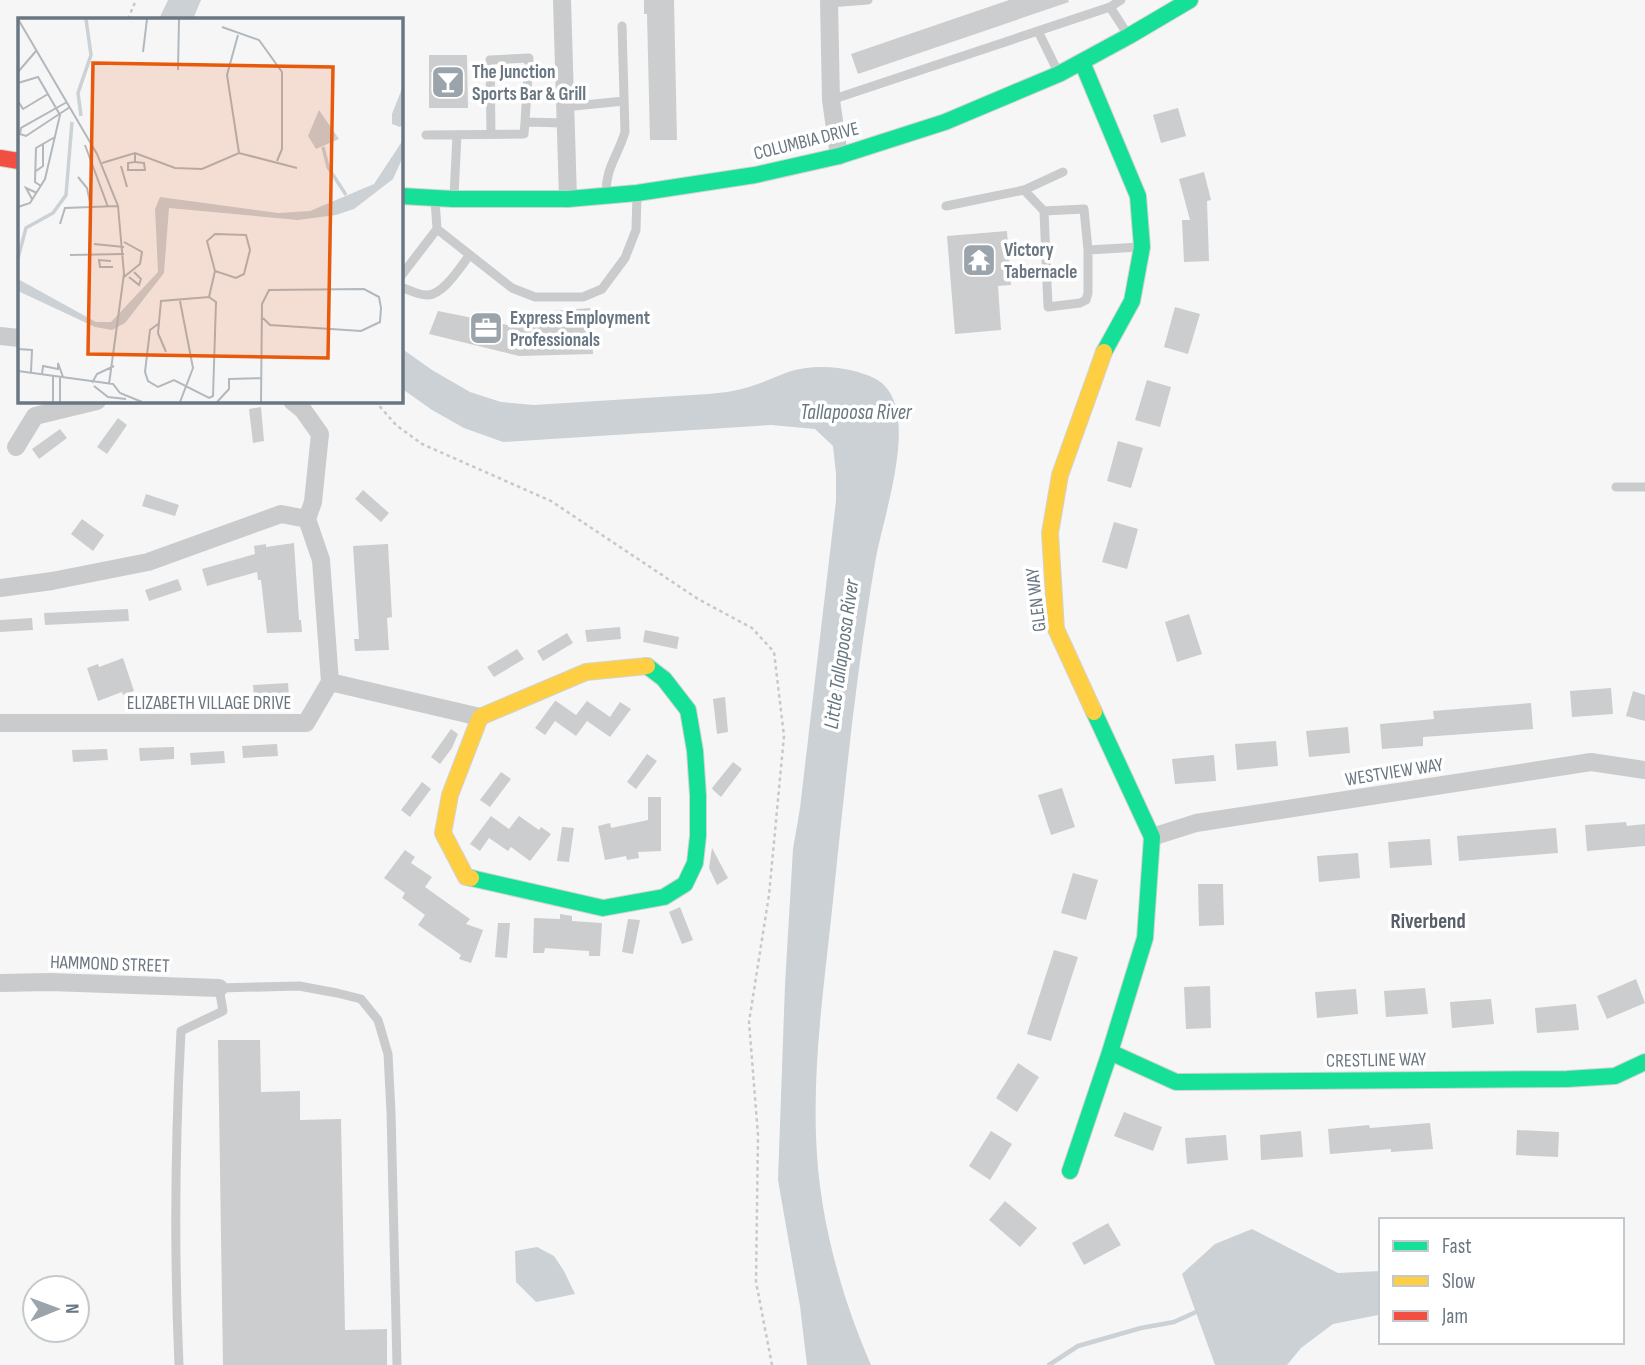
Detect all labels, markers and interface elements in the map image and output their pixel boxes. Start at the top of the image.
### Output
inset map [18,18,402,402]
place label: The Junction Sports Bar & Grill [472,61,586,106]
bar icon: The Junction Sports Bar & Grill [429,63,467,101]
street label: COLUMBIA DRIVE [751,117,861,166]
place label: Victory Tabernacle [1004,239,1077,284]
temple icon: Victory Tabernacle [960,241,998,279]
place label: Express Employment Professionals [510,307,650,352]
office icon: Express Employment Professionals [467,309,505,347]
water label: Tallapoosa River [800,400,913,425]
street label: GLEN WAY [1021,566,1052,633]
water label: Little Tallapoosa River [819,577,865,730]
street label: ELIZABETH VILLAGE DRIVE [127,692,291,715]
street label: WESTVIEW WAY [1344,753,1445,792]
district label: Riverbend [1390,909,1466,934]
street label: HAMMOND STREET [50,951,170,978]
street label: CRESTLINE WAY [1326,1048,1426,1073]
legend [1379,1218,1624,1344]
text: Fast [1442,1234,1472,1259]
text: Slow [1442,1269,1476,1294]
north arrow [21,1274,91,1344]
text: N [60,1303,83,1314]
text: Jam [1441,1304,1468,1329]

